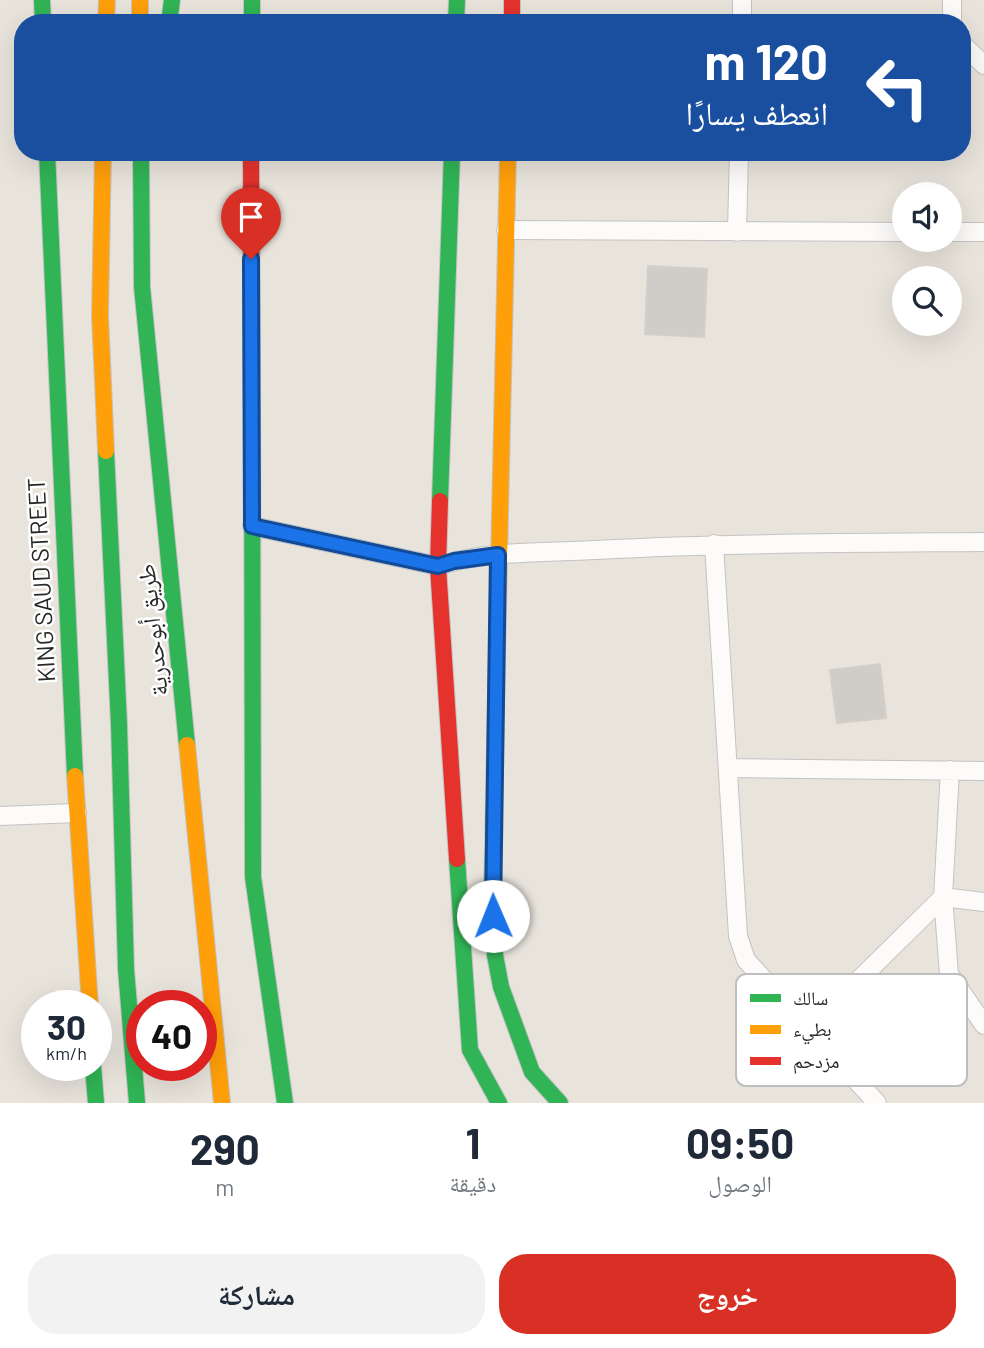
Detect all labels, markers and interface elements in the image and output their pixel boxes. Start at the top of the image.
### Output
text: 120 m [705,31,828,90]
icon: left [852,42,943,133]
text: انعطف يسارًا [685,93,828,131]
map controls [892,182,962,336]
button: sound [892,182,962,252]
pin [221,187,281,259]
icon: arrive [232,198,270,236]
button: search [892,266,962,336]
street label: KING SAUD STREET [21,477,60,683]
street label: طريق أبوحدرية [130,563,174,698]
position arrow [456,879,530,953]
legend [736,974,967,1086]
text: سالك [793,986,828,1009]
speed limit sign: 40 [126,990,217,1081]
text: 30 [47,1005,86,1047]
text: بطيء [793,1017,832,1045]
text: km/h [46,1042,87,1064]
text: مزدحم [793,1049,839,1074]
text: 1 [465,1117,480,1167]
text: 09:50 [686,1117,794,1167]
text: 290 [190,1123,260,1173]
text: دقيقة [449,1169,496,1197]
text: الوصول [708,1169,772,1197]
text: m [215,1173,234,1201]
button: مشاركة [28,1254,485,1334]
button: خروج [499,1254,956,1334]

